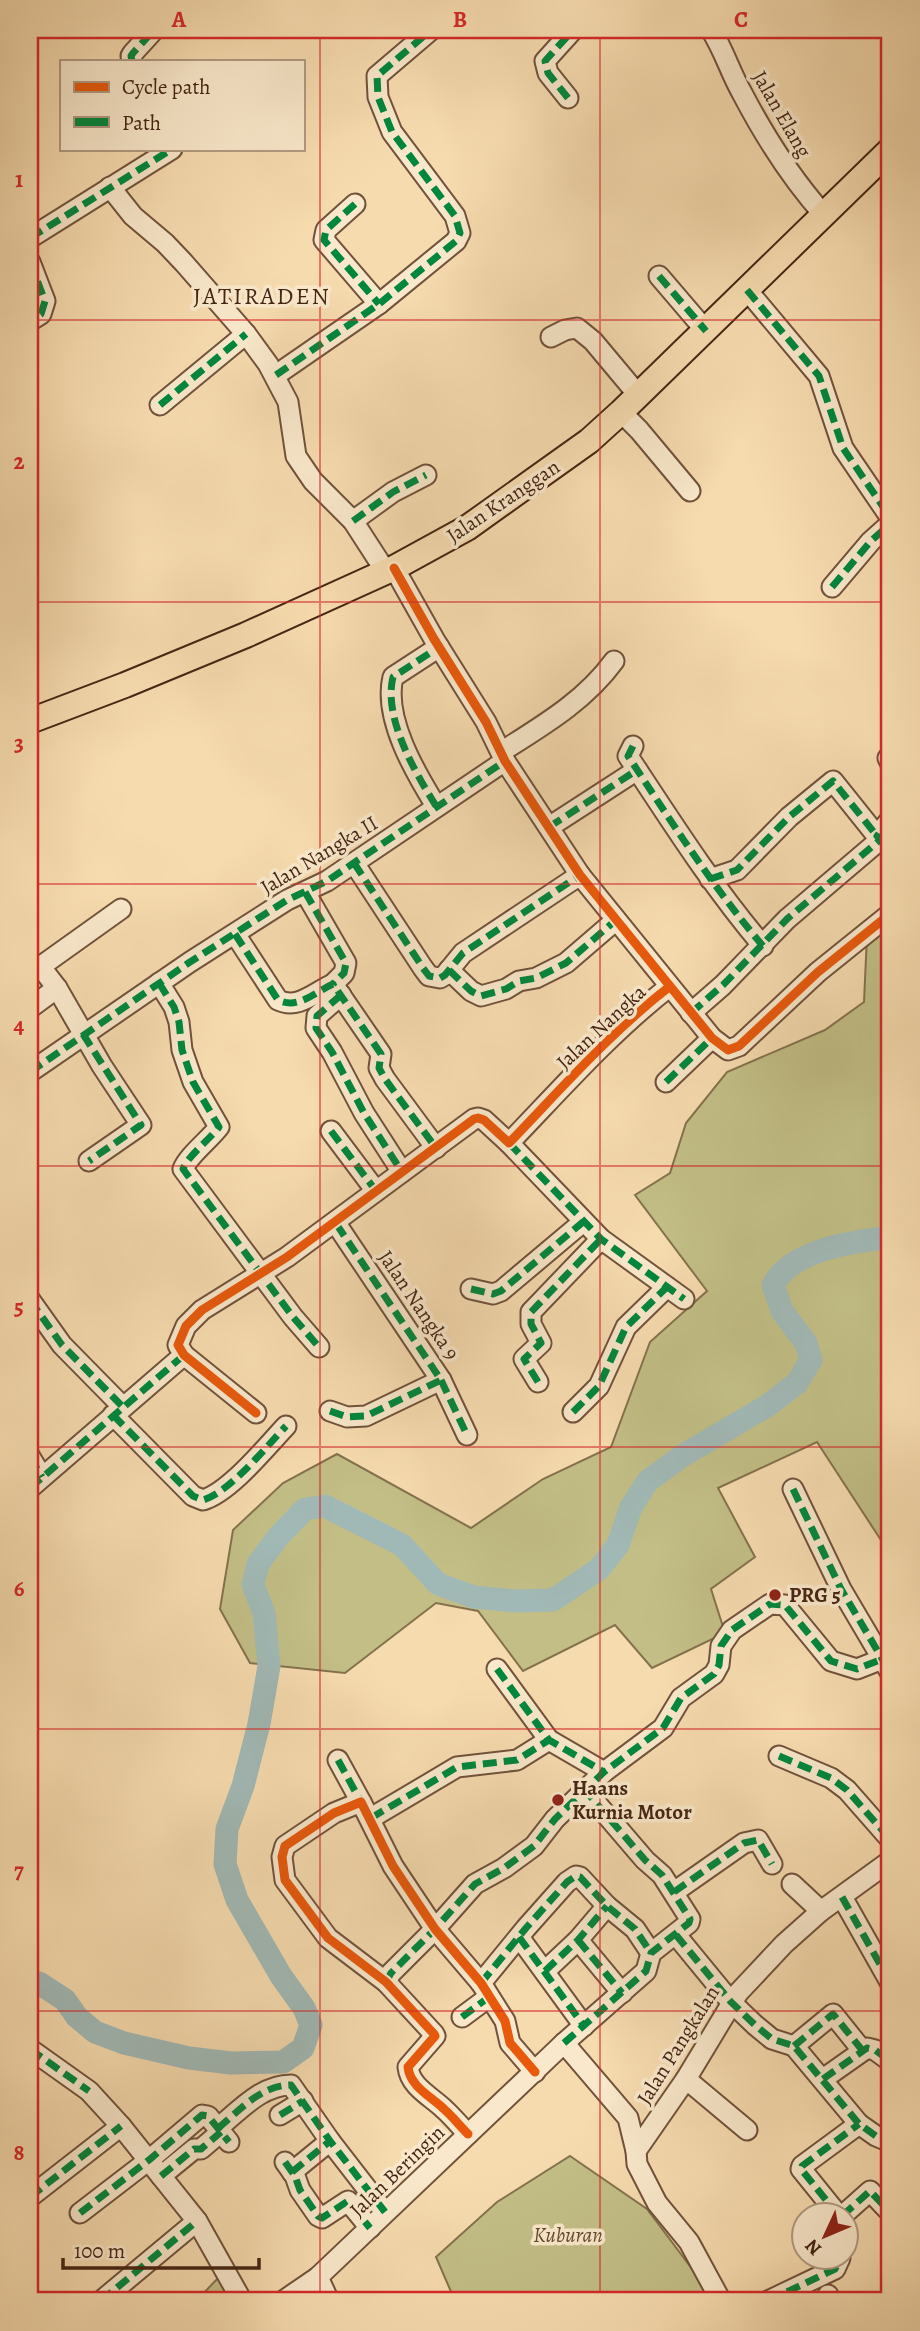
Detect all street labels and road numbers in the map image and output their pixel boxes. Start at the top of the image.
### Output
street label: Jalan Elang [746,65,818,163]
street label: Jalan Kranggan [441,453,565,549]
street label: Jalan Nangka II [255,809,383,901]
street label: Jalan Nangka [550,978,652,1076]
street label: Jalan Nangka 9 [372,1245,466,1365]
street label: Jalan Pangkalan [630,1980,726,2110]
street label: Jalan Beringin [343,2119,451,2223]

